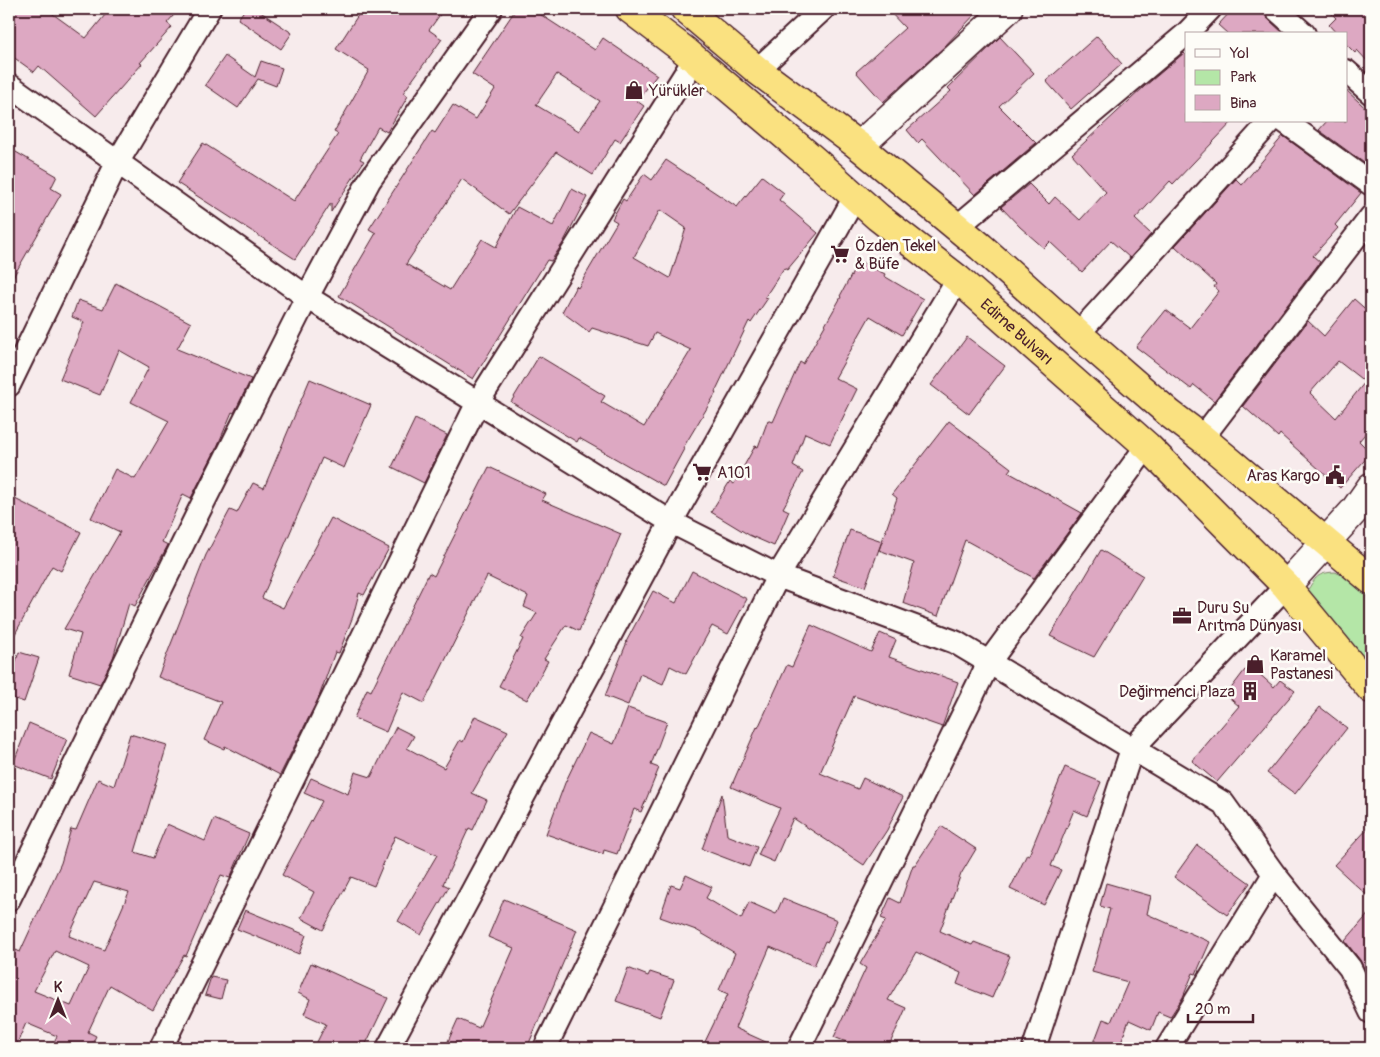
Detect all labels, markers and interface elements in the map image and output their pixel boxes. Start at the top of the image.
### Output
legend [1185,32,1348,122]
text: Yol [1229,44,1249,63]
text: Park [1230,68,1257,87]
shop icon: Yürükler [623,79,645,101]
place label: Yürükler [648,81,705,101]
text: Bina [1230,94,1257,113]
place label: Özden Tekel & Büfe [855,236,936,274]
supermarket icon: Özden Tekel & Büfe [829,243,851,265]
street label: Edirne Bulvarı [976,294,1057,370]
supermarket icon: A101 [691,461,713,483]
place label: A101 [717,463,751,483]
public building icon: Aras Kargo [1324,464,1346,486]
place label: Aras Kargo [1246,466,1320,486]
place label: Duru Su Arıtma Dünyası [1197,598,1302,636]
office icon: Duru Su Arıtma Dünyası [1171,605,1193,627]
place label: Karamel Pastanesi [1270,646,1333,684]
shop icon: Karamel Pastanesi [1244,653,1266,675]
building icon: Değirmenci Plaza [1239,680,1261,702]
place label: Değirmenci Plaza [1119,682,1235,702]
north arrow [32,974,82,1024]
text: K [54,979,63,996]
scale bar [1188,992,1252,1024]
text: 20 m [1195,1000,1230,1019]

